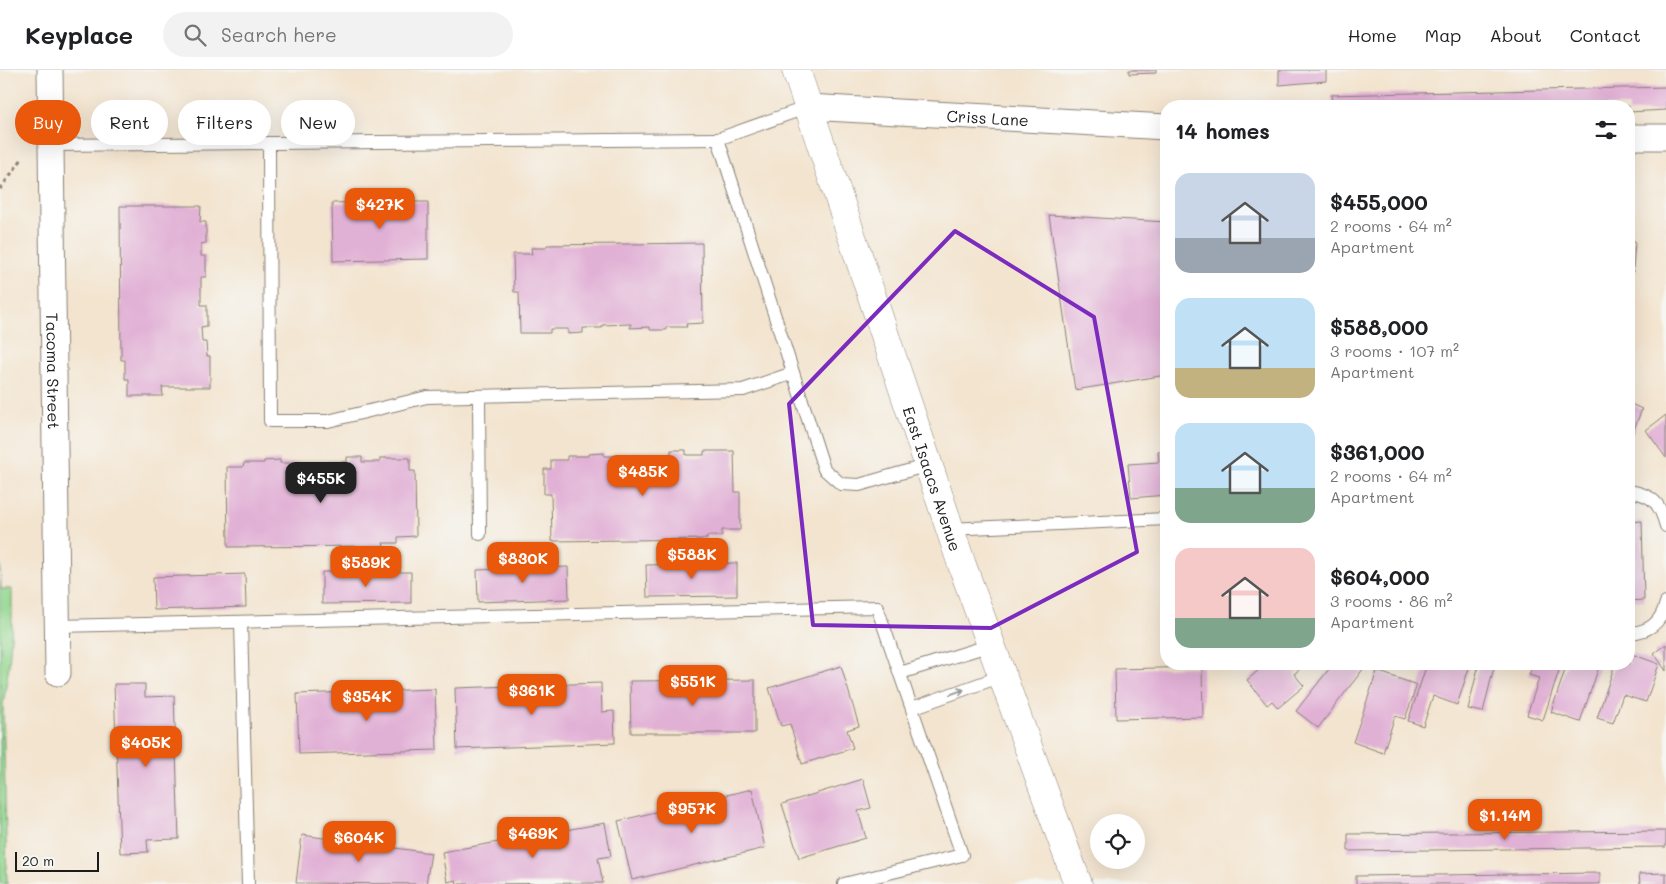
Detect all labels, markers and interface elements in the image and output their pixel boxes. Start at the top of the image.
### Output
search box [163,12,513,57]
text: Keyplace [25,19,133,50]
icon: search [181,21,209,49]
text: Search here [221,22,337,47]
text: Home [1348,23,1397,47]
text: Map [1425,23,1461,47]
text: About [1489,23,1542,47]
text: Contact [1570,23,1641,47]
chip: Buy [15,100,81,145]
chip: Rent [91,100,168,145]
chip: Filters [178,100,271,145]
chip: New [281,100,355,145]
street label: Criss Lane [946,104,1029,130]
icon: filters [1592,116,1620,144]
text: 14 homes [1175,117,1270,144]
pin: $427K [345,188,415,230]
text: $455,000 [1330,188,1428,215]
text: $427K [356,193,404,214]
icon: home [1215,193,1275,253]
text: 2 rooms · 64 m² [1330,215,1452,236]
text: Apartment [1330,236,1415,257]
street label: Tacoma Street [43,313,65,429]
text: $588,000 [1330,313,1428,340]
icon: home [1215,318,1275,378]
text: 3 rooms · 107 m² [1330,340,1459,361]
text: Apartment [1330,361,1415,382]
street label: East Isaacs Avenue [899,403,967,554]
text: $361,000 [1330,438,1425,465]
icon: home [1215,443,1275,503]
pin: $485K [608,454,678,497]
text: $485K [618,460,668,481]
pin: $455K [286,462,356,504]
text: 2 rooms · 64 m² [1330,465,1452,486]
text: $455K [296,467,346,488]
text: Apartment [1330,486,1415,507]
pin: $588K [657,538,727,580]
pin: $830K [488,542,558,584]
text: $588K [667,543,717,564]
pin: $589K [331,546,401,588]
text: $830K [498,547,548,568]
text: $589K [341,551,391,572]
text: $604,000 [1330,563,1429,590]
icon: home [1215,568,1275,628]
text: 3 rooms · 86 m² [1330,590,1453,611]
text: Apartment [1330,611,1415,632]
pin: $551K [658,664,728,707]
text: $551K [670,670,716,691]
pin: $361K [497,674,567,716]
text: $361K [509,679,555,700]
pin: $354K [332,680,402,722]
text: $354K [342,685,392,706]
one-way arrow [948,687,964,696]
pin: $405K [111,726,181,768]
text: $405K [121,731,171,752]
pin: $957K [657,792,727,834]
text: $957K [668,797,716,818]
pin: $1.14M [1464,798,1546,841]
text: $1.14M [1479,804,1531,825]
map controls [1090,814,1145,869]
button: locate [1090,814,1145,869]
pin: $469K [498,816,568,859]
pin: $604K [324,820,394,863]
text: $469K [508,822,558,843]
text: $604K [334,826,384,847]
scale bar [15,849,99,872]
text: 20 m [22,851,54,870]

